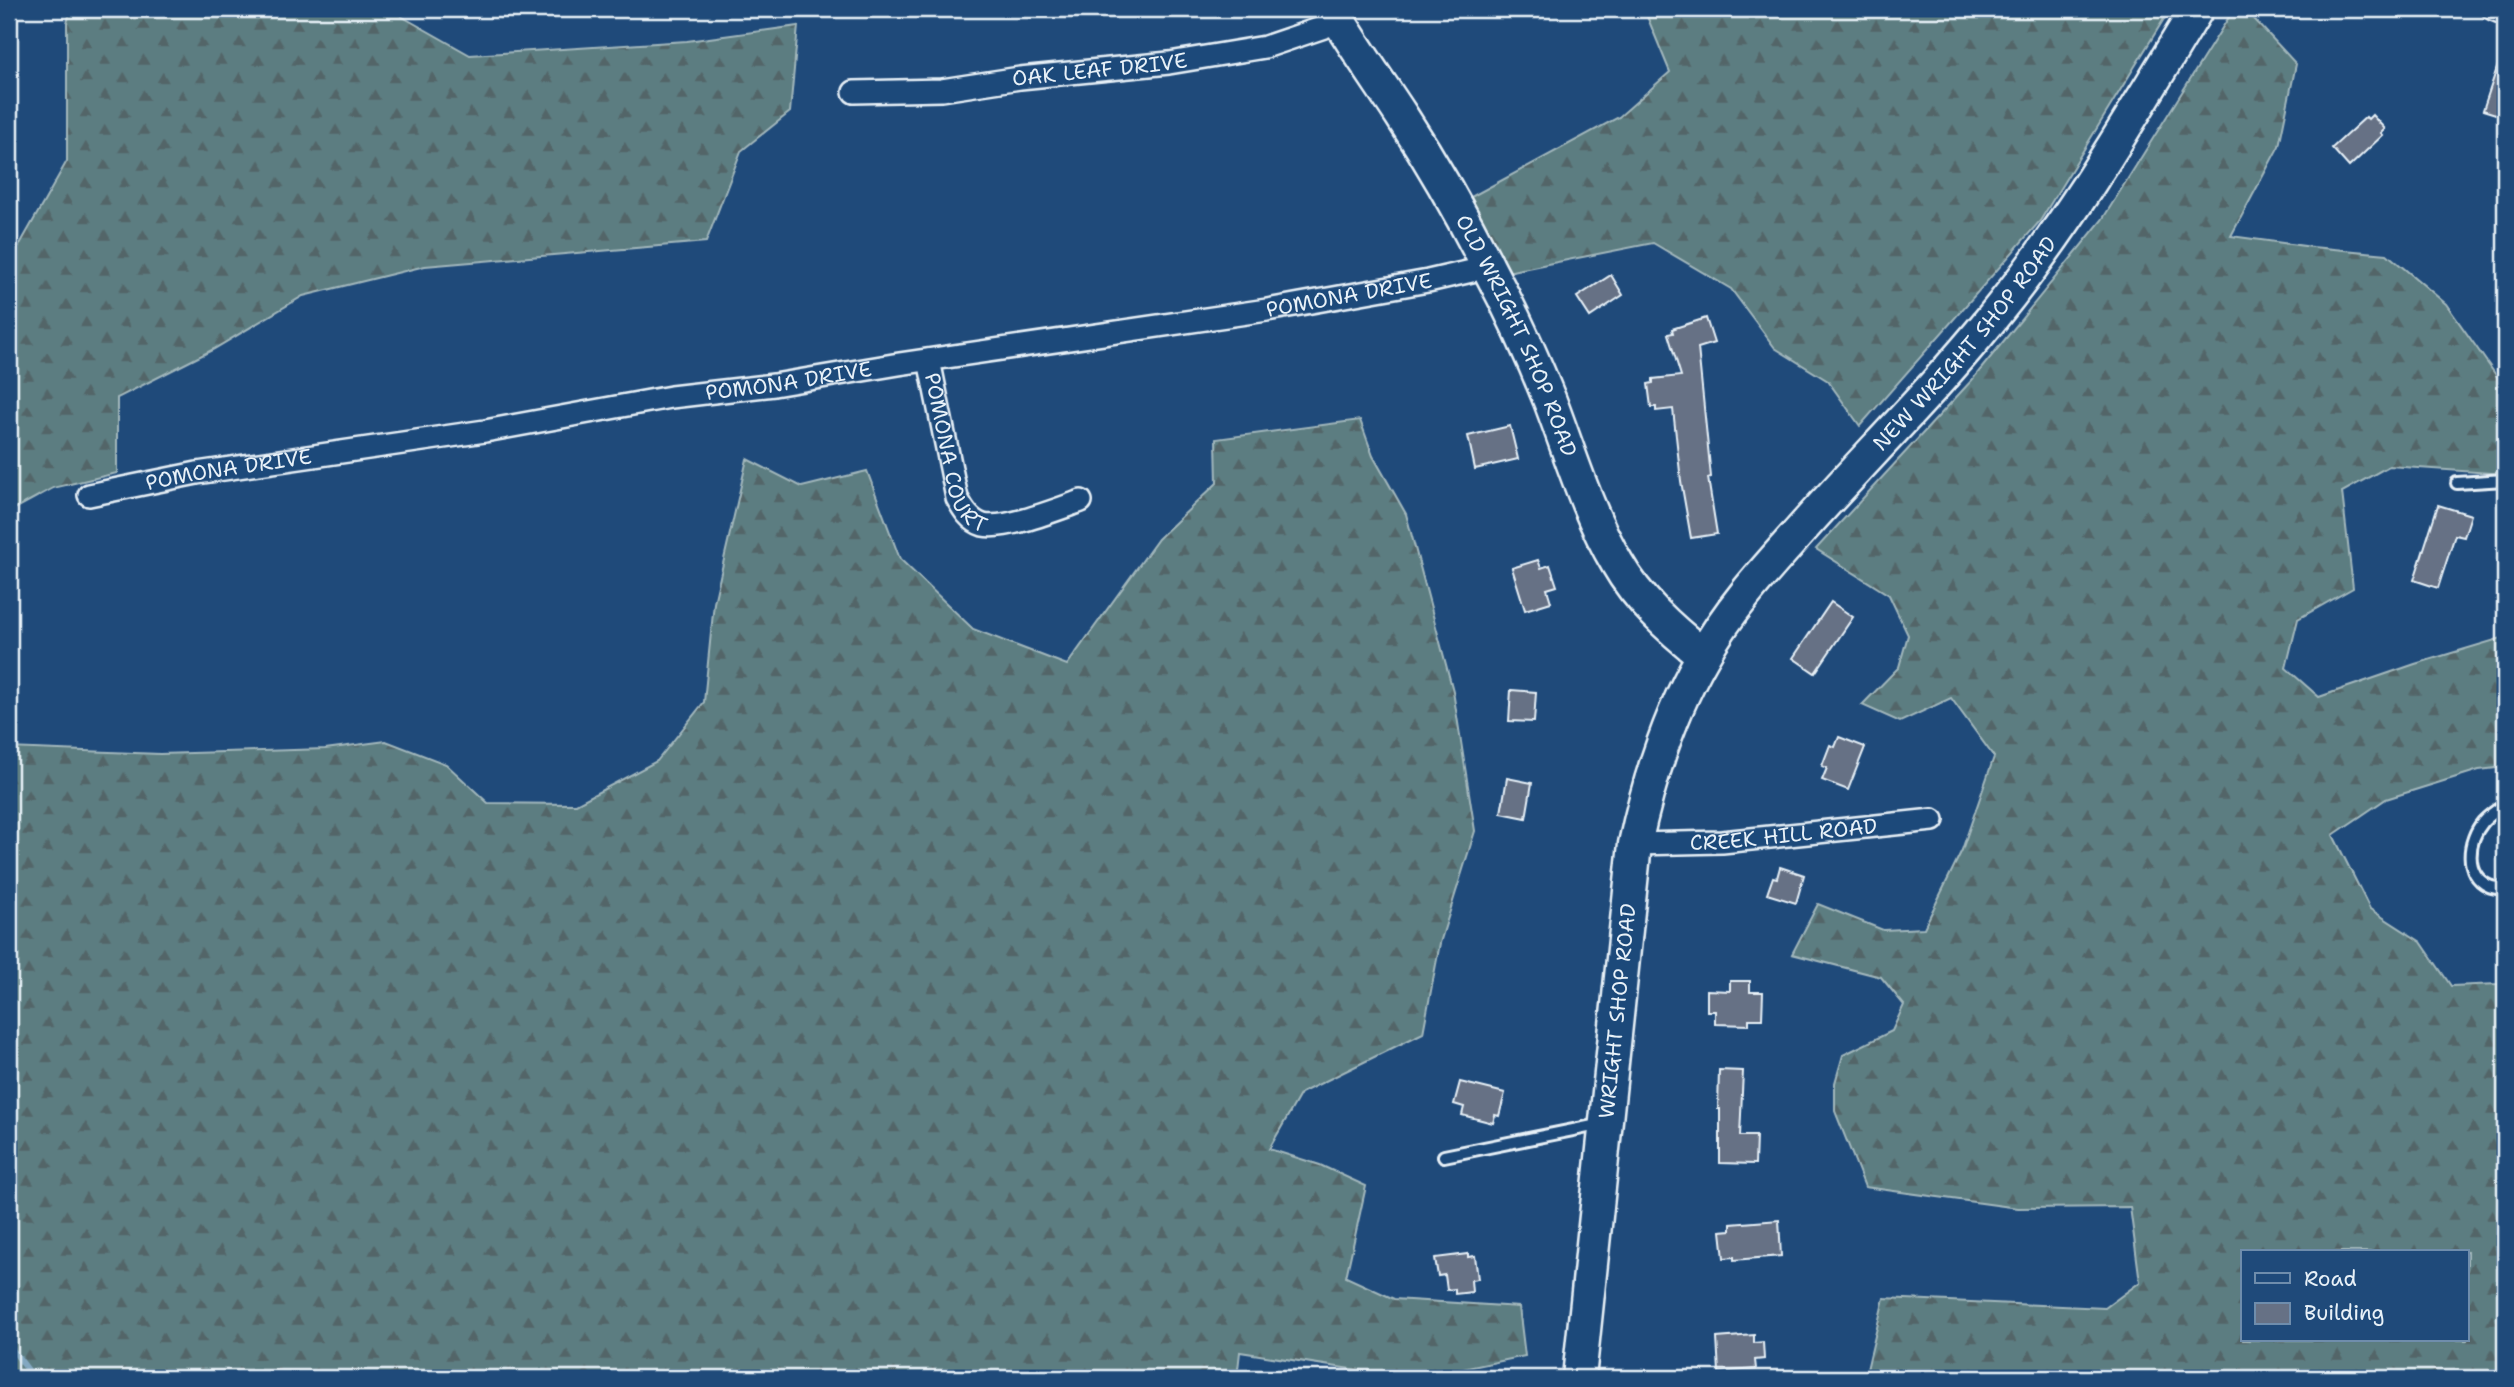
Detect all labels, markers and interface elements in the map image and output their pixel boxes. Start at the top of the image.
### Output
street label: OAK LEAF DRIVE [1010,46,1189,93]
street label: OLD WRIGHT SHOP ROAD [1449,210,1583,461]
street label: NEW WRIGHT SHOP ROAD [1867,231,2063,457]
street label: POMONA DRIVE [1264,267,1434,324]
street label: POMONA DRIVE [704,355,874,407]
street label: POMONA COURT [918,370,992,539]
street label: POMONA DRIVE [143,442,314,497]
street label: CREEK HILL ROAD [1690,812,1879,857]
street label: WRIGHT SHOP ROAD [1592,902,1643,1120]
legend [2241,1250,2468,1342]
text: Road [2304,1265,2357,1293]
text: Building [2304,1299,2384,1327]

